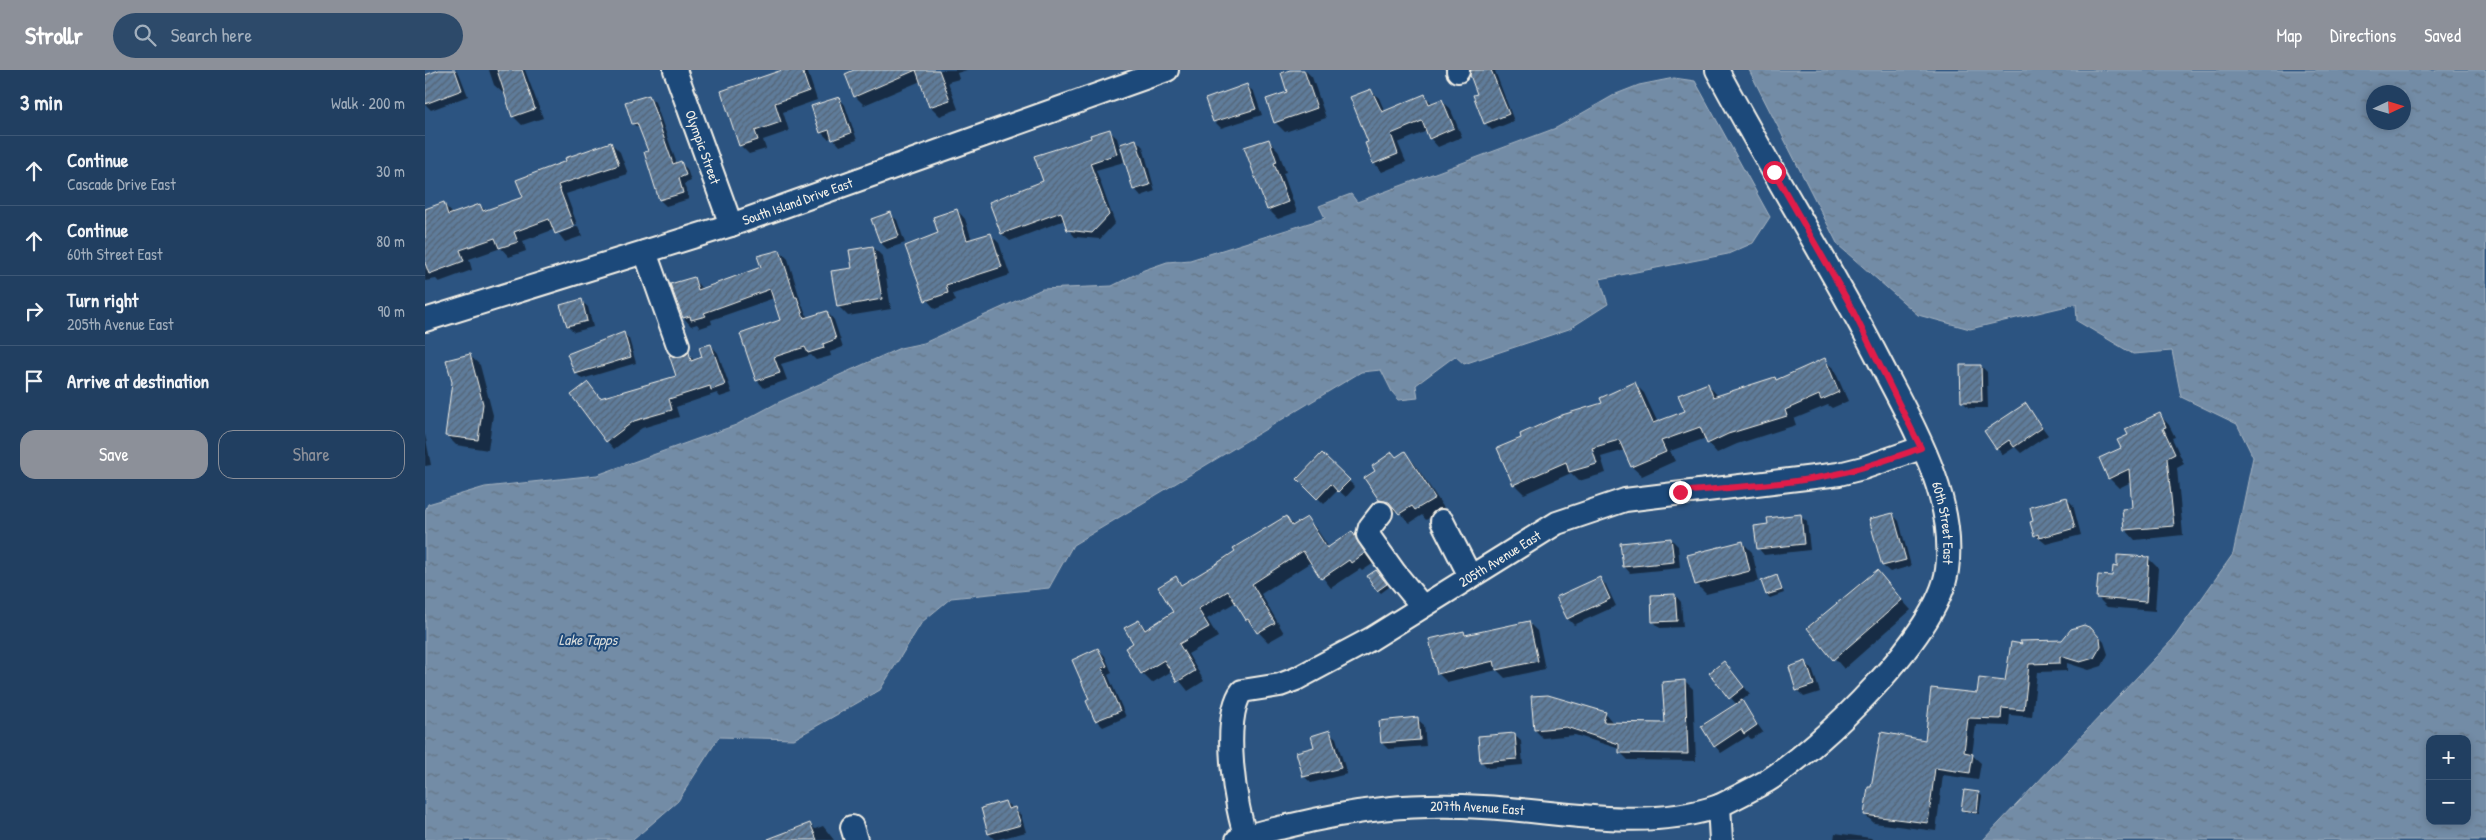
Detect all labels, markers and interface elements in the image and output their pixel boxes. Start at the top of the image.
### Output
search box [113,13,463,58]
text: Strollr [25,19,83,51]
icon: search [131,21,159,49]
text: Search here [171,22,252,48]
text: Map [2277,23,2302,48]
text: Directions [2330,23,2396,48]
text: Saved [2424,23,2461,48]
north arrow [2366,85,2411,130]
text: 3 min [20,88,63,117]
text: Walk · 200 m [331,92,405,114]
street label: Olympic Street [681,107,725,187]
text: Continue [67,147,128,173]
icon: ahead [20,157,48,185]
text: 30 m [376,160,405,182]
route start [1763,161,1786,184]
street label: South Island Drive East [739,172,855,229]
text: Cascade Drive East [67,173,176,195]
text: Continue [67,217,128,243]
icon: ahead [20,227,48,255]
text: 80 m [376,230,405,252]
text: 60th Street East [67,243,162,265]
text: Turn right [67,287,138,313]
icon: right [20,297,48,325]
text: 90 m [377,300,405,322]
text: 205th Avenue East [67,313,174,335]
icon: arrive [20,367,48,395]
text: Arrive at destination [67,368,209,394]
button: Save [20,430,208,479]
button: Share [218,430,405,479]
street label: 60th Street East [1928,479,1958,565]
route end [1669,481,1692,504]
street label: 205th Avenue East [1455,525,1544,591]
water label: Lake Tapps [559,629,619,650]
map controls [2426,735,2471,825]
button: + [2426,735,2471,780]
button: − [2426,780,2471,825]
street label: 207th Avenue East [1430,796,1526,819]

